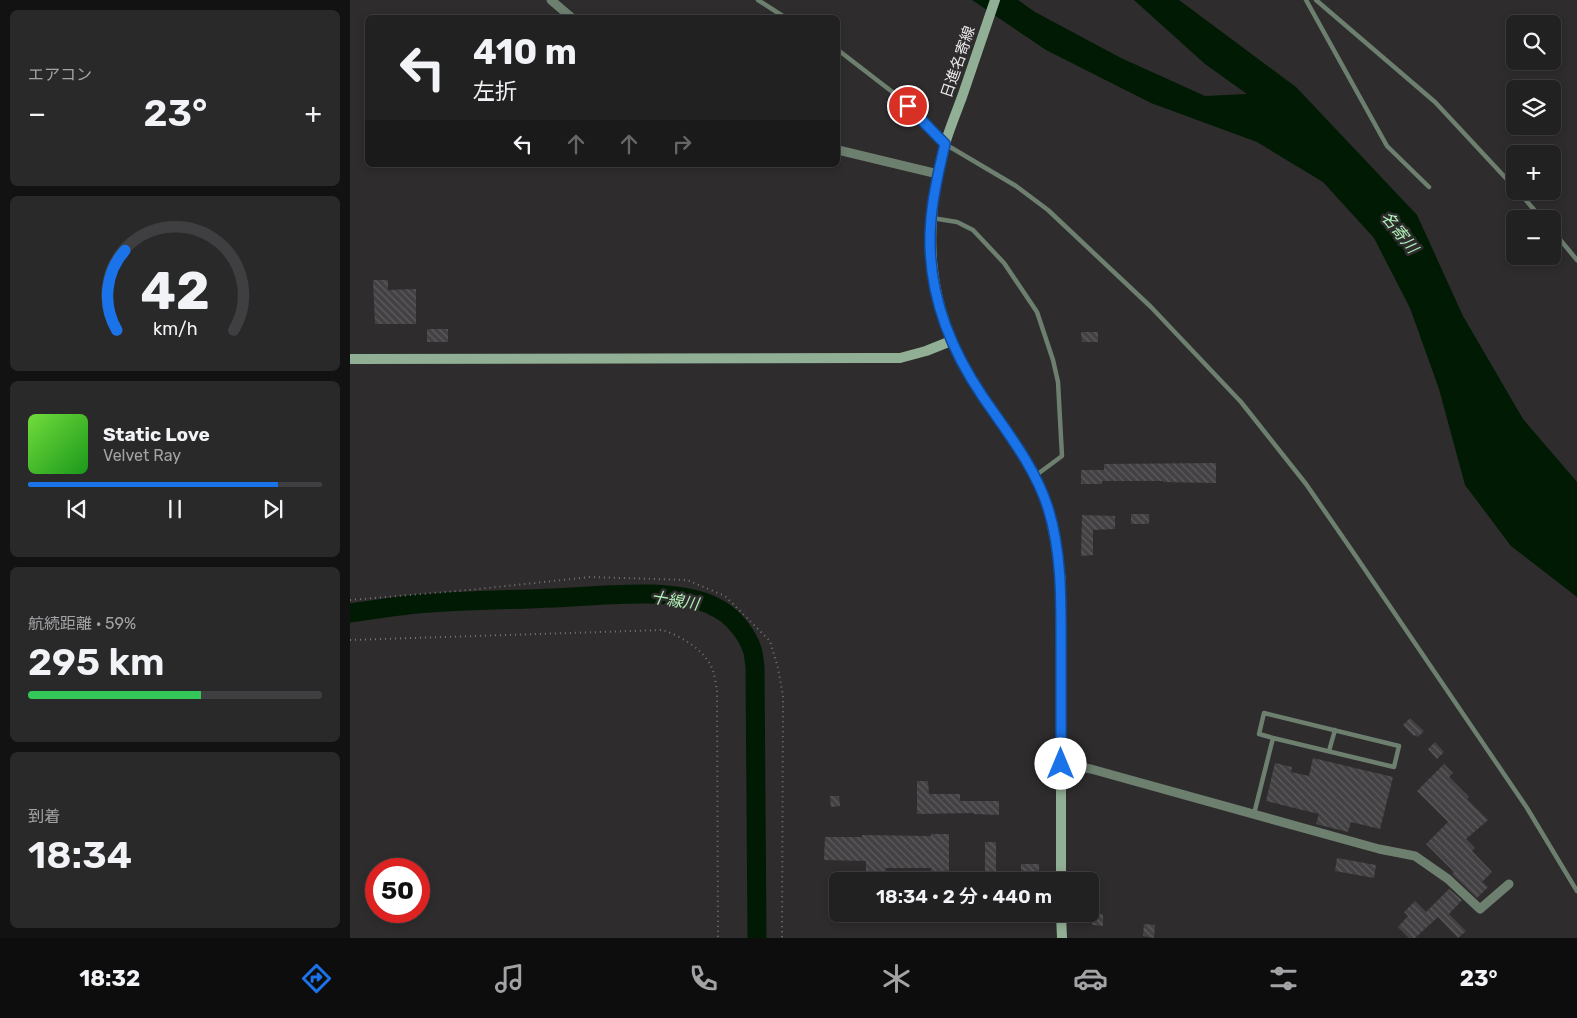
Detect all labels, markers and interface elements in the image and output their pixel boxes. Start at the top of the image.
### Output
map controls [1506,15,1561,265]
button: search [1506,15,1561,70]
street label: 日進名寄線 [937,24,979,100]
text: 410 m [473,31,577,73]
icon: left [390,35,455,100]
text: エアコン [28,65,92,84]
text: 左折 [473,78,517,105]
button: layers [1506,80,1561,135]
pin [887,85,929,127]
text: 23° [143,90,207,136]
icon: arrive [894,92,922,120]
text: − [28,97,46,130]
text: + [305,97,322,130]
icon: left [509,130,537,158]
icon: ahead [562,130,590,158]
icon: ahead [615,130,643,158]
icon: right [668,130,696,158]
button: + [1506,145,1561,200]
water label: 名寄川 [1377,208,1423,258]
button: − [1506,210,1561,265]
text: 42 [140,260,210,322]
text: km/h [153,318,197,339]
text: Static Love [103,423,210,446]
text: Velvet Ray [103,446,181,465]
icon: previous [63,495,91,523]
icon: pause [161,495,189,523]
icon: next [259,495,287,523]
water label: 十線川 [650,587,702,614]
text: 航続距離 · 59% [28,614,136,633]
text: 295 km [28,639,165,685]
position arrow [1034,737,1086,789]
text: 到着 [28,807,60,826]
text: 18:34 [28,832,132,878]
speed limit sign: 50 [365,858,430,923]
text: 18:34 · 2 分 · 440 m [876,885,1052,908]
icon: directions [299,961,334,996]
icon: music [492,961,527,996]
icon: phone [686,961,721,996]
icon: climate [879,961,914,996]
icon: car [1073,961,1108,996]
icon: filters [1266,961,1301,996]
text: 18:32 [79,965,140,992]
text: 23° [1460,965,1498,992]

